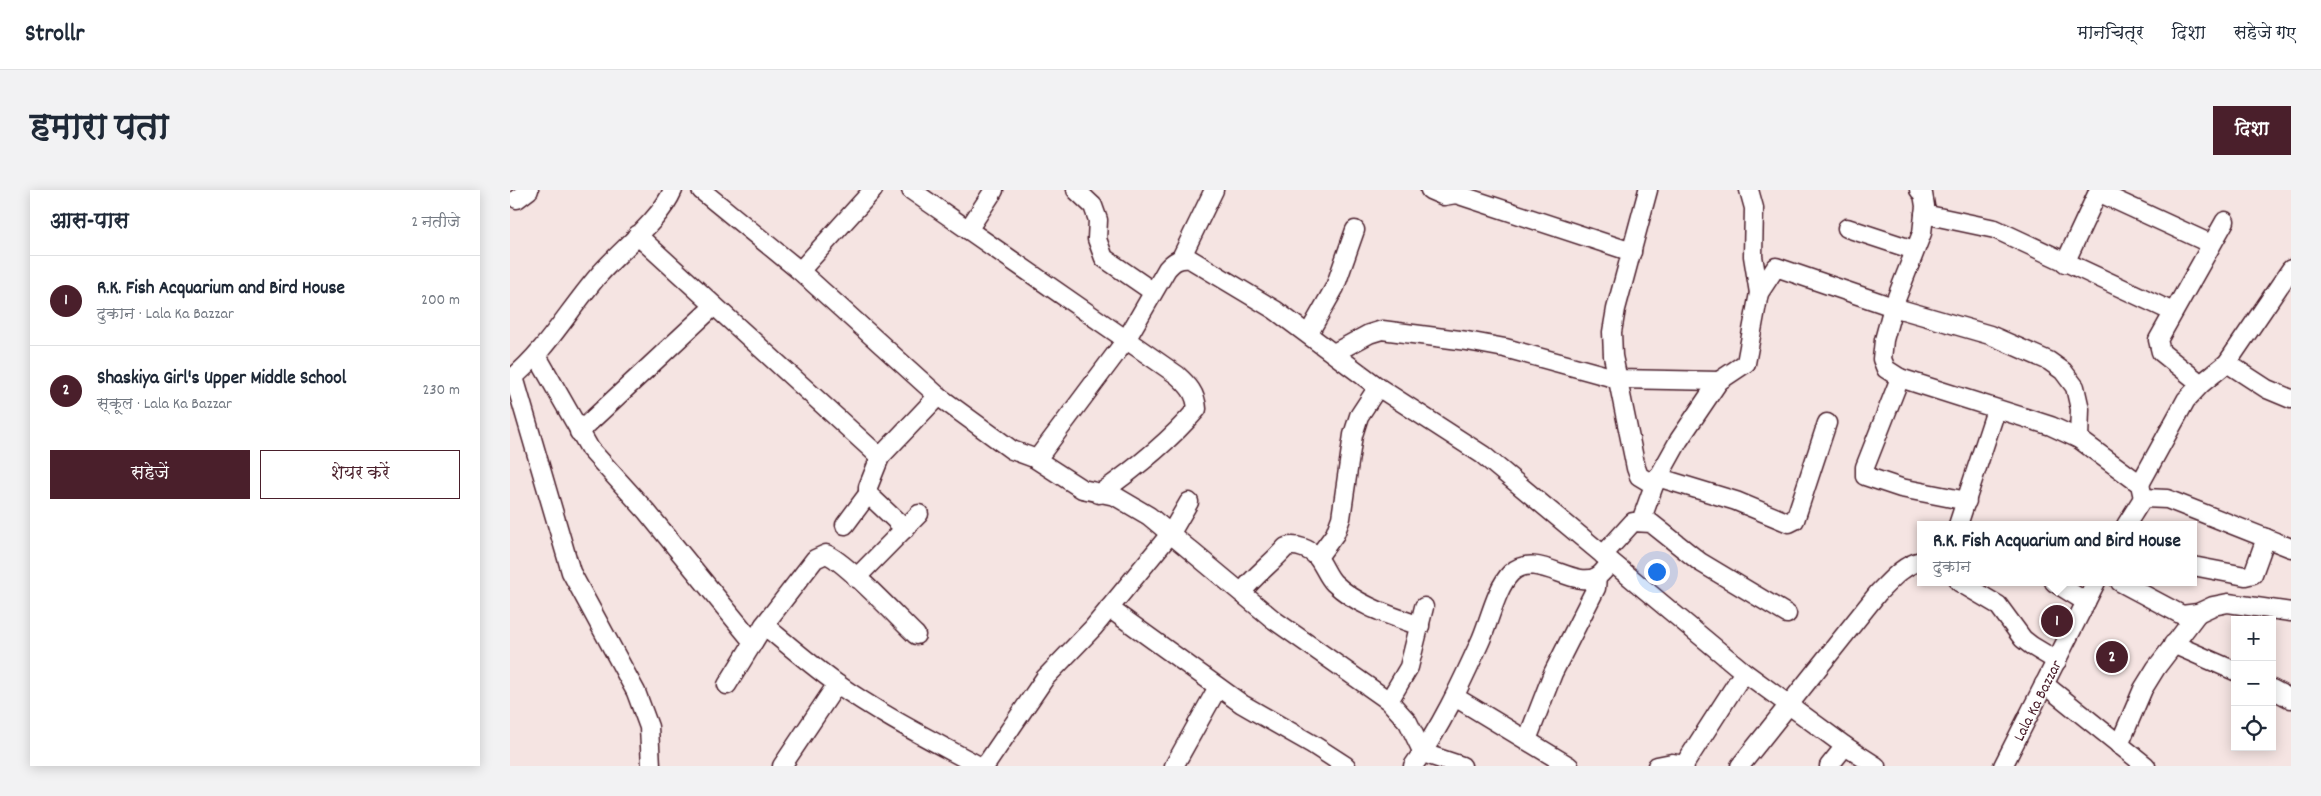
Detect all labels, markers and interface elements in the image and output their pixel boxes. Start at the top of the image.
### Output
text: Strollr [25,18,84,52]
text: मानचित्र [2077,22,2144,47]
text: दिशा [2172,22,2206,47]
text: सहेजे गए [2234,22,2296,47]
text: हमारा पता [30,105,169,155]
button: दिशा [2213,106,2291,155]
text: आस-पास [50,208,129,238]
text: 2 नतीजे [411,211,460,234]
text: R.K. Fish Acquarium and Bird House [97,276,345,303]
text: 1 [64,289,68,312]
text: 200 m [421,289,460,312]
text: दुकान · Lala Ka Bazzar [97,303,234,326]
text: Shaskiya Girl's Upper Middle School [97,366,346,393]
text: 2 [63,379,70,402]
text: 230 m [423,379,460,402]
text: स्कूल · Lala Ka Bazzar [97,393,232,416]
button: सहेजें [50,450,250,499]
button: शेयर करें [260,450,460,499]
popup [1917,521,2197,586]
text: R.K. Fish Acquarium and Bird House [1933,529,2181,556]
text: दुकान [1933,556,1971,579]
your location [1644,559,1670,585]
pin: 1 [2041,602,2073,640]
map controls [2231,616,2276,751]
button: + [2231,616,2276,661]
pin: 2 [2096,638,2128,676]
street label: Lala Ka Bazzar [2008,656,2069,746]
button: − [2231,661,2276,706]
button: locate [2231,706,2276,751]

